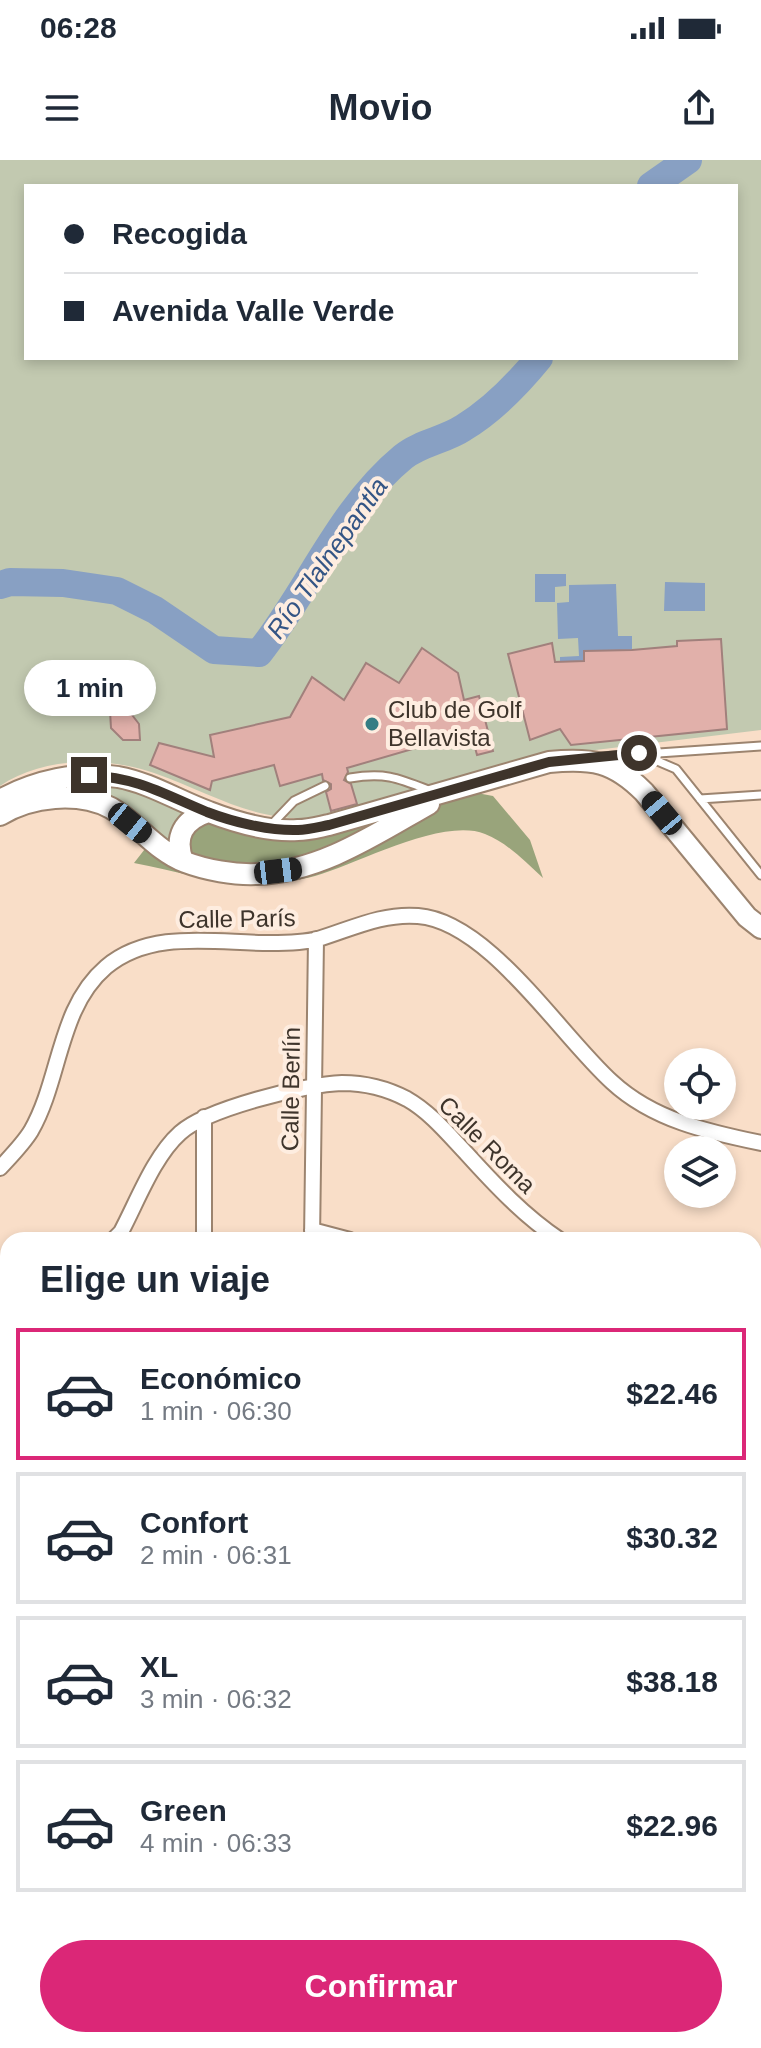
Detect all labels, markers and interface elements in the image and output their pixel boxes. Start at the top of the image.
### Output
text: 06:28 [40,11,117,44]
icon: menu [40,86,84,130]
icon: share [677,86,721,130]
text: Movio [329,87,433,128]
text: Recogida [112,217,247,250]
text: Avenida Valle Verde [112,294,394,327]
water label: Río Tlalnepantla [260,472,394,644]
callout: 1 min [23,659,155,715]
text: 1 min [56,673,124,703]
place label: Club de Golf Bellavista [388,696,522,751]
marker: Club de Golf Bellavista [363,715,381,733]
route start [621,735,657,771]
route end [71,757,107,793]
car [637,787,687,839]
car [104,799,156,847]
car [253,856,303,886]
street label: Calle París [178,904,296,933]
street label: Calle Berlín [276,1027,305,1151]
map controls [664,1048,736,1208]
button: locate [664,1048,736,1120]
street label: Calle Roma [433,1091,542,1199]
button: layers [664,1136,736,1208]
text: Elige un viaje [40,1259,270,1300]
icon: car [44,1358,116,1430]
text: Económico [140,1362,302,1395]
text: $22.46 [626,1377,718,1410]
text: 1 min · 06:30 [140,1396,292,1426]
icon: car [44,1502,116,1574]
text: Confort [140,1506,248,1539]
text: $30.32 [626,1521,718,1554]
text: 2 min · 06:31 [140,1540,292,1570]
icon: car [44,1646,116,1718]
text: XL [140,1650,178,1683]
text: $38.18 [626,1665,718,1698]
text: 3 min · 06:32 [140,1684,292,1714]
icon: car [44,1790,116,1862]
text: Green [140,1794,227,1827]
text: $22.96 [626,1809,718,1842]
text: 4 min · 06:33 [140,1828,292,1858]
button: Confirmar [40,1940,722,2032]

